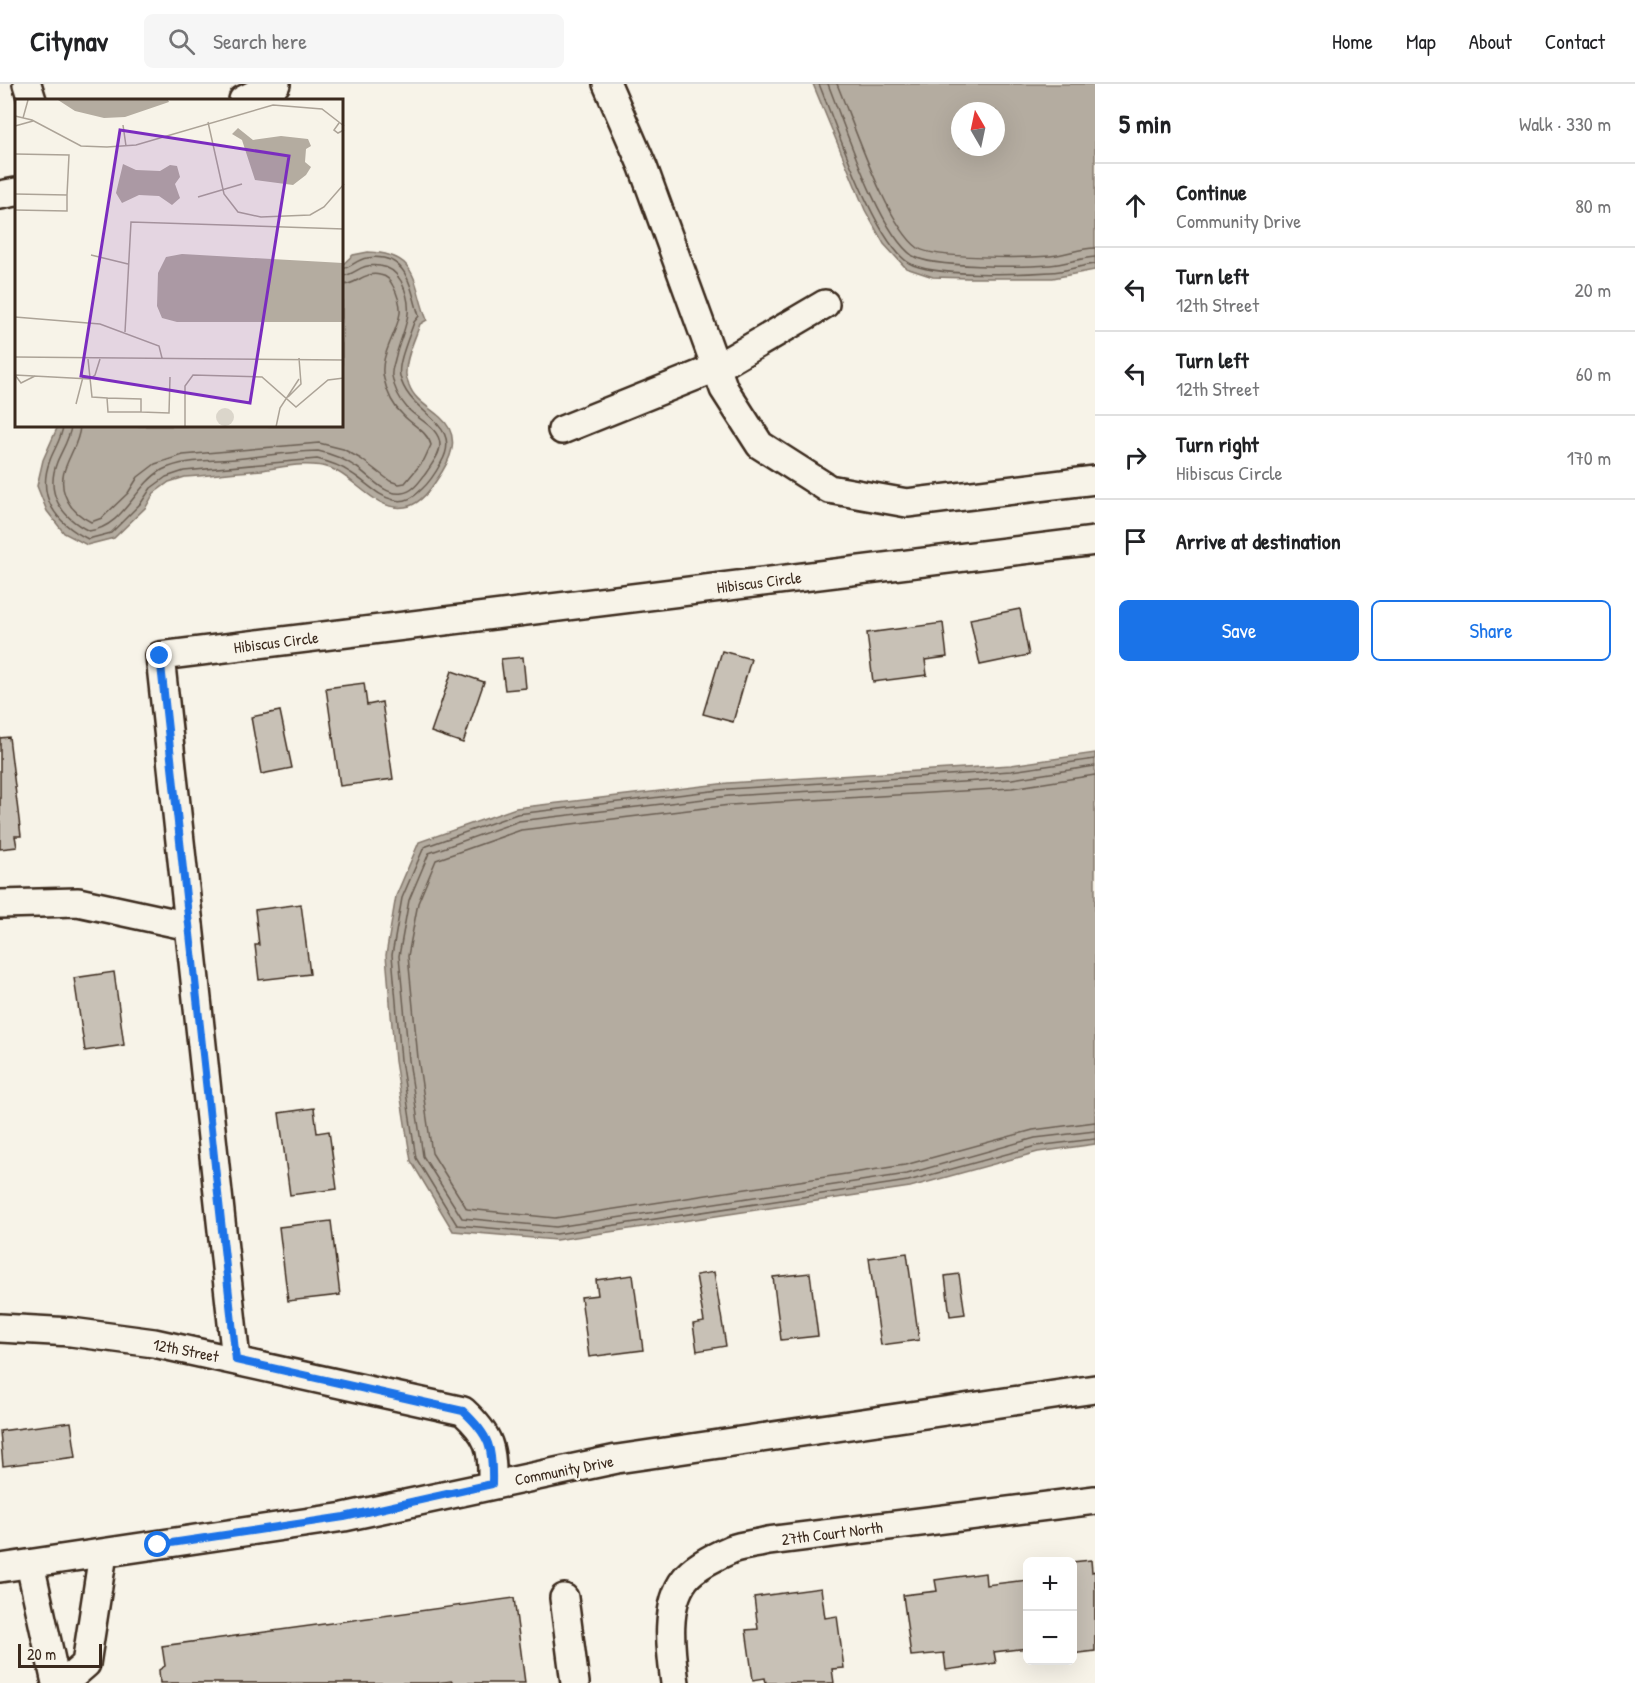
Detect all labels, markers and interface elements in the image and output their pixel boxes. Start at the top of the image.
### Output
search box [144,14,564,68]
text: Citynav [30,22,108,60]
icon: search [165,25,198,58]
text: Search here [213,26,307,56]
text: Home [1332,27,1373,56]
text: Map [1406,27,1436,56]
text: About [1469,27,1512,56]
text: Contact [1545,27,1605,56]
inset map [15,99,344,428]
north arrow [951,102,1005,156]
text: 5 min [1119,106,1171,141]
text: Walk · 330 m [1519,110,1611,137]
text: Continue [1176,177,1247,207]
icon: ahead [1119,189,1152,222]
text: 80 m [1575,192,1611,219]
text: Community Drive [1176,207,1301,234]
text: Turn left [1176,261,1249,291]
icon: left [1119,273,1152,306]
text: 20 m [1574,276,1611,303]
text: 12th Street [1176,291,1259,318]
text: Turn left [1176,345,1249,375]
icon: left [1119,357,1152,390]
text: 60 m [1576,360,1611,387]
text: 12th Street [1176,375,1259,402]
text: Turn right [1176,429,1259,459]
icon: right [1119,441,1152,474]
text: 170 m [1567,444,1611,471]
text: Hibiscus Circle [1176,459,1283,486]
icon: arrive [1119,525,1152,558]
text: Arrive at destination [1176,526,1341,556]
street label: Hibiscus Circle [715,566,803,598]
button: Save [1119,600,1359,661]
button: Share [1371,600,1611,661]
street label: Hibiscus Circle [232,626,320,658]
route end [146,642,172,668]
street label: 12th Street [151,1333,221,1367]
street label: Community Drive [513,1450,616,1490]
street label: 27th Court North [780,1516,884,1550]
route start [144,1531,170,1557]
map controls [1023,1557,1077,1665]
button: + [1023,1557,1077,1611]
button: − [1023,1611,1077,1665]
scale bar [18,1641,102,1668]
text: 20 m [27,1643,56,1665]

